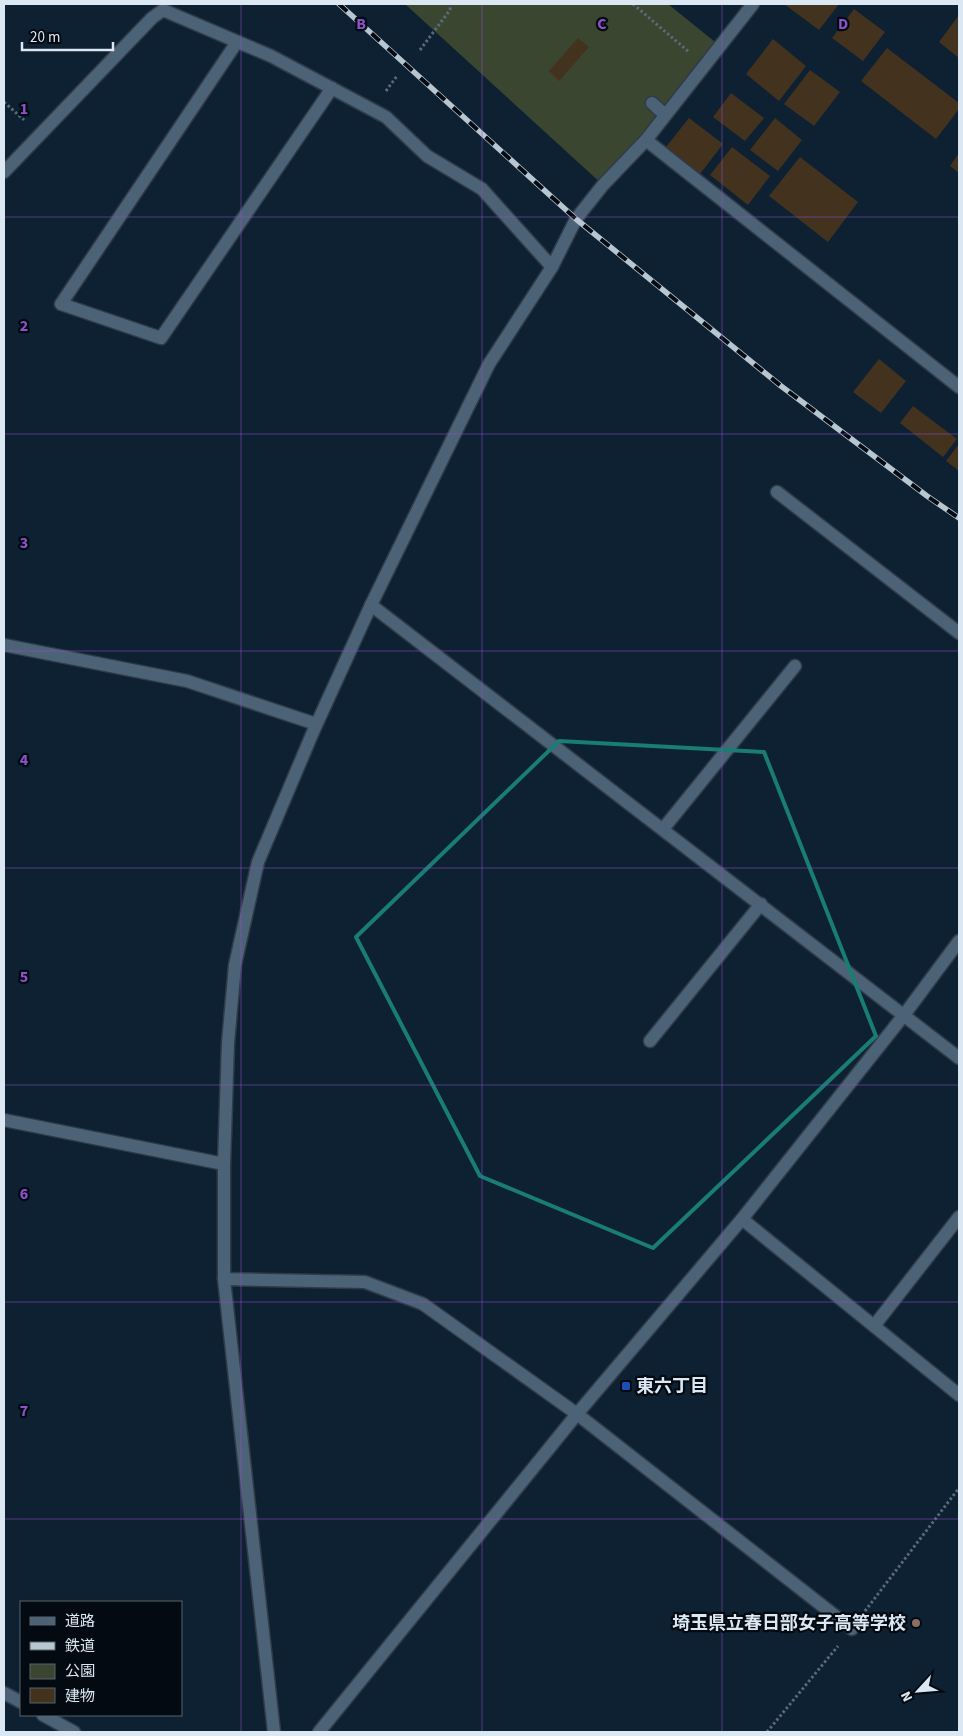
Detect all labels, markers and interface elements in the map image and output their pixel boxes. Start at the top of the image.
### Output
text: B [356,13,366,35]
text: C [597,13,607,35]
text: D [838,13,848,35]
scale bar [22,20,114,52]
text: 20 m [30,27,60,48]
text: 1 [20,98,28,120]
text: 2 [20,315,28,337]
text: 3 [20,532,28,554]
text: 4 [20,749,29,771]
text: 5 [20,966,28,988]
text: 6 [20,1183,28,1205]
place label: 東六丁目 [636,1374,708,1399]
marker: 東六丁目 [620,1380,632,1392]
text: 7 [20,1400,28,1422]
legend [20,1601,182,1716]
text: 道路 [65,1611,95,1632]
place label: 埼玉県立春日部女子高等学校 [672,1611,906,1636]
marker: 埼玉県立春日部女子高等学校 [910,1617,922,1629]
text: 鉄道 [65,1636,95,1657]
text: 公園 [65,1661,95,1682]
north arrow [893,1666,943,1716]
text: 建物 [65,1686,95,1707]
text: N [896,1688,918,1705]

